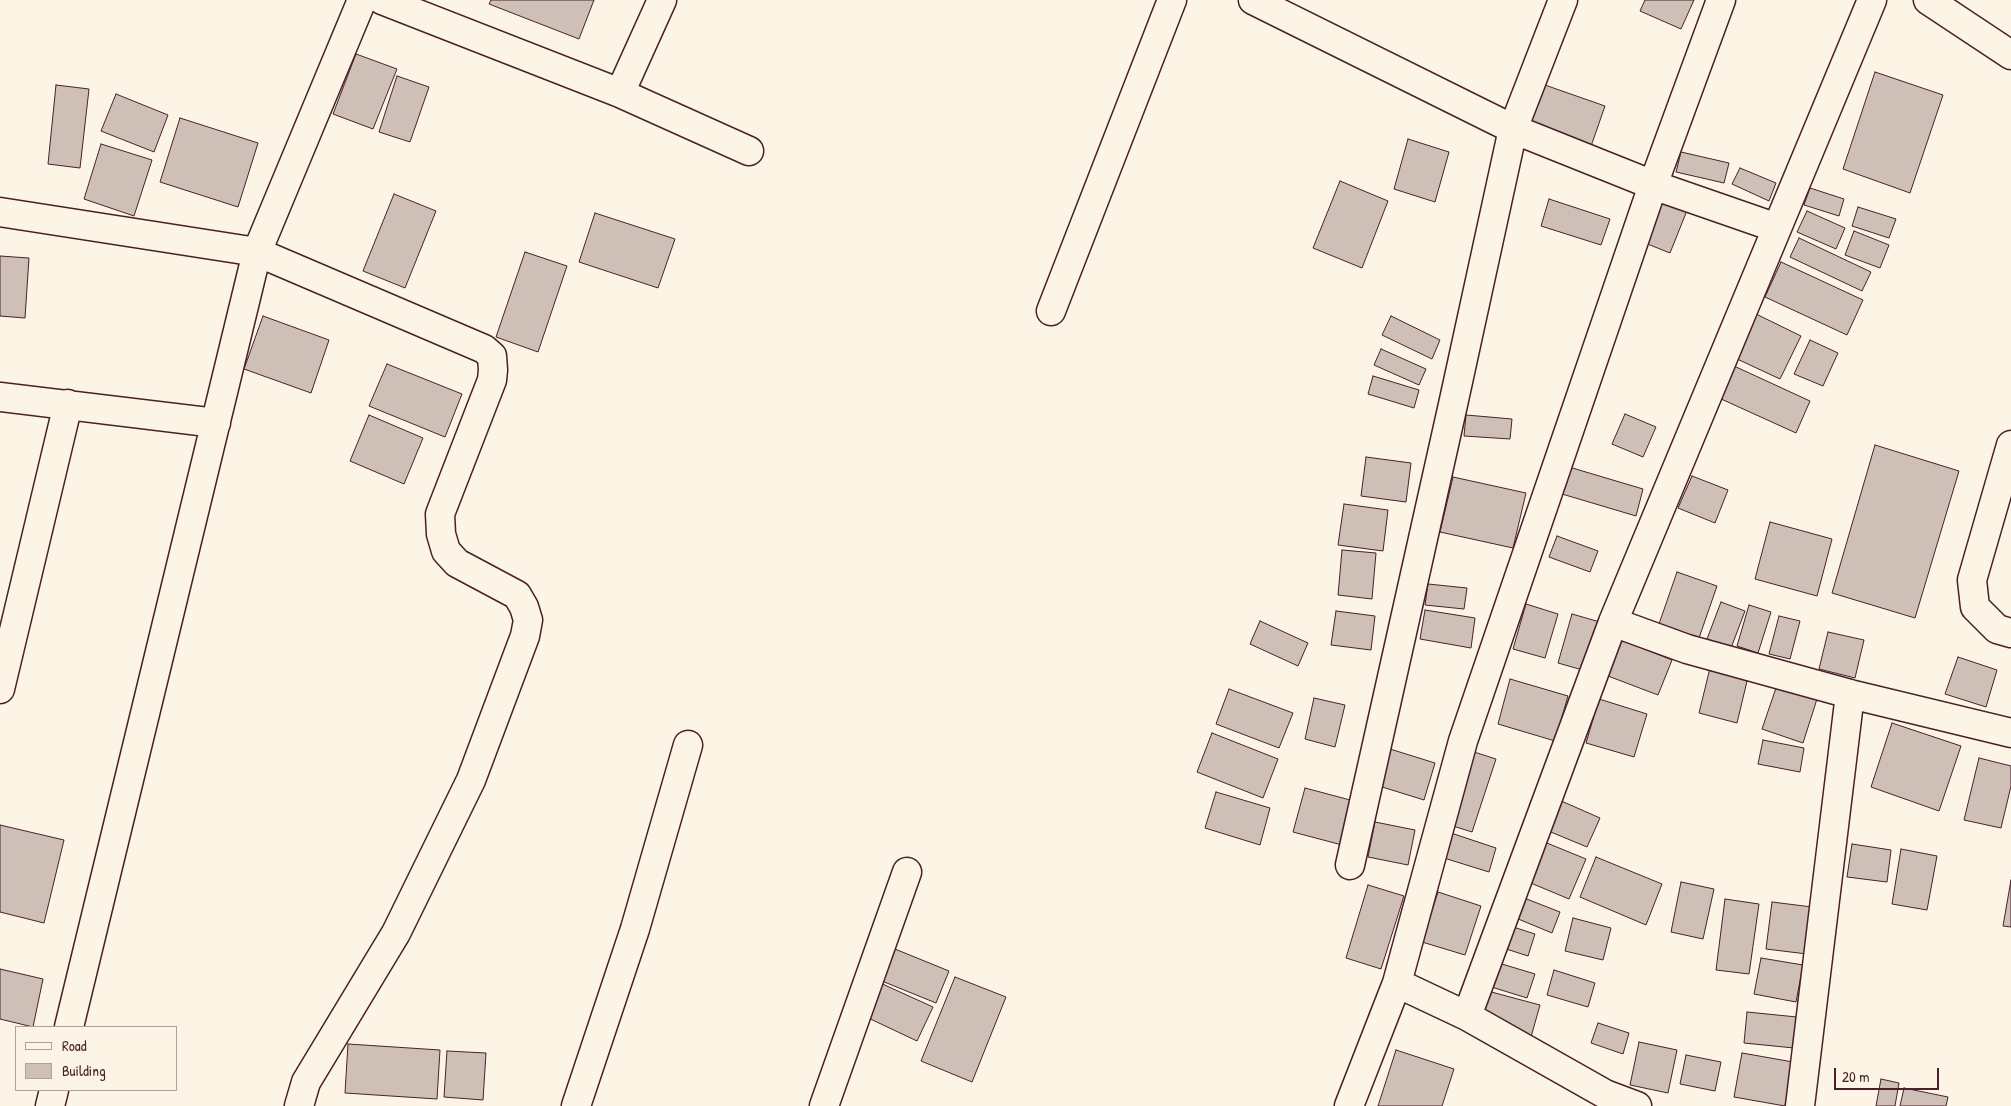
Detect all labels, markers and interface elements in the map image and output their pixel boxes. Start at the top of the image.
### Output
legend [15,1026,178,1091]
text: Road [62,1035,87,1056]
scale bar [1836,1058,1941,1090]
text: Building [62,1060,106,1081]
text: 20 m [1842,1066,1869,1087]

